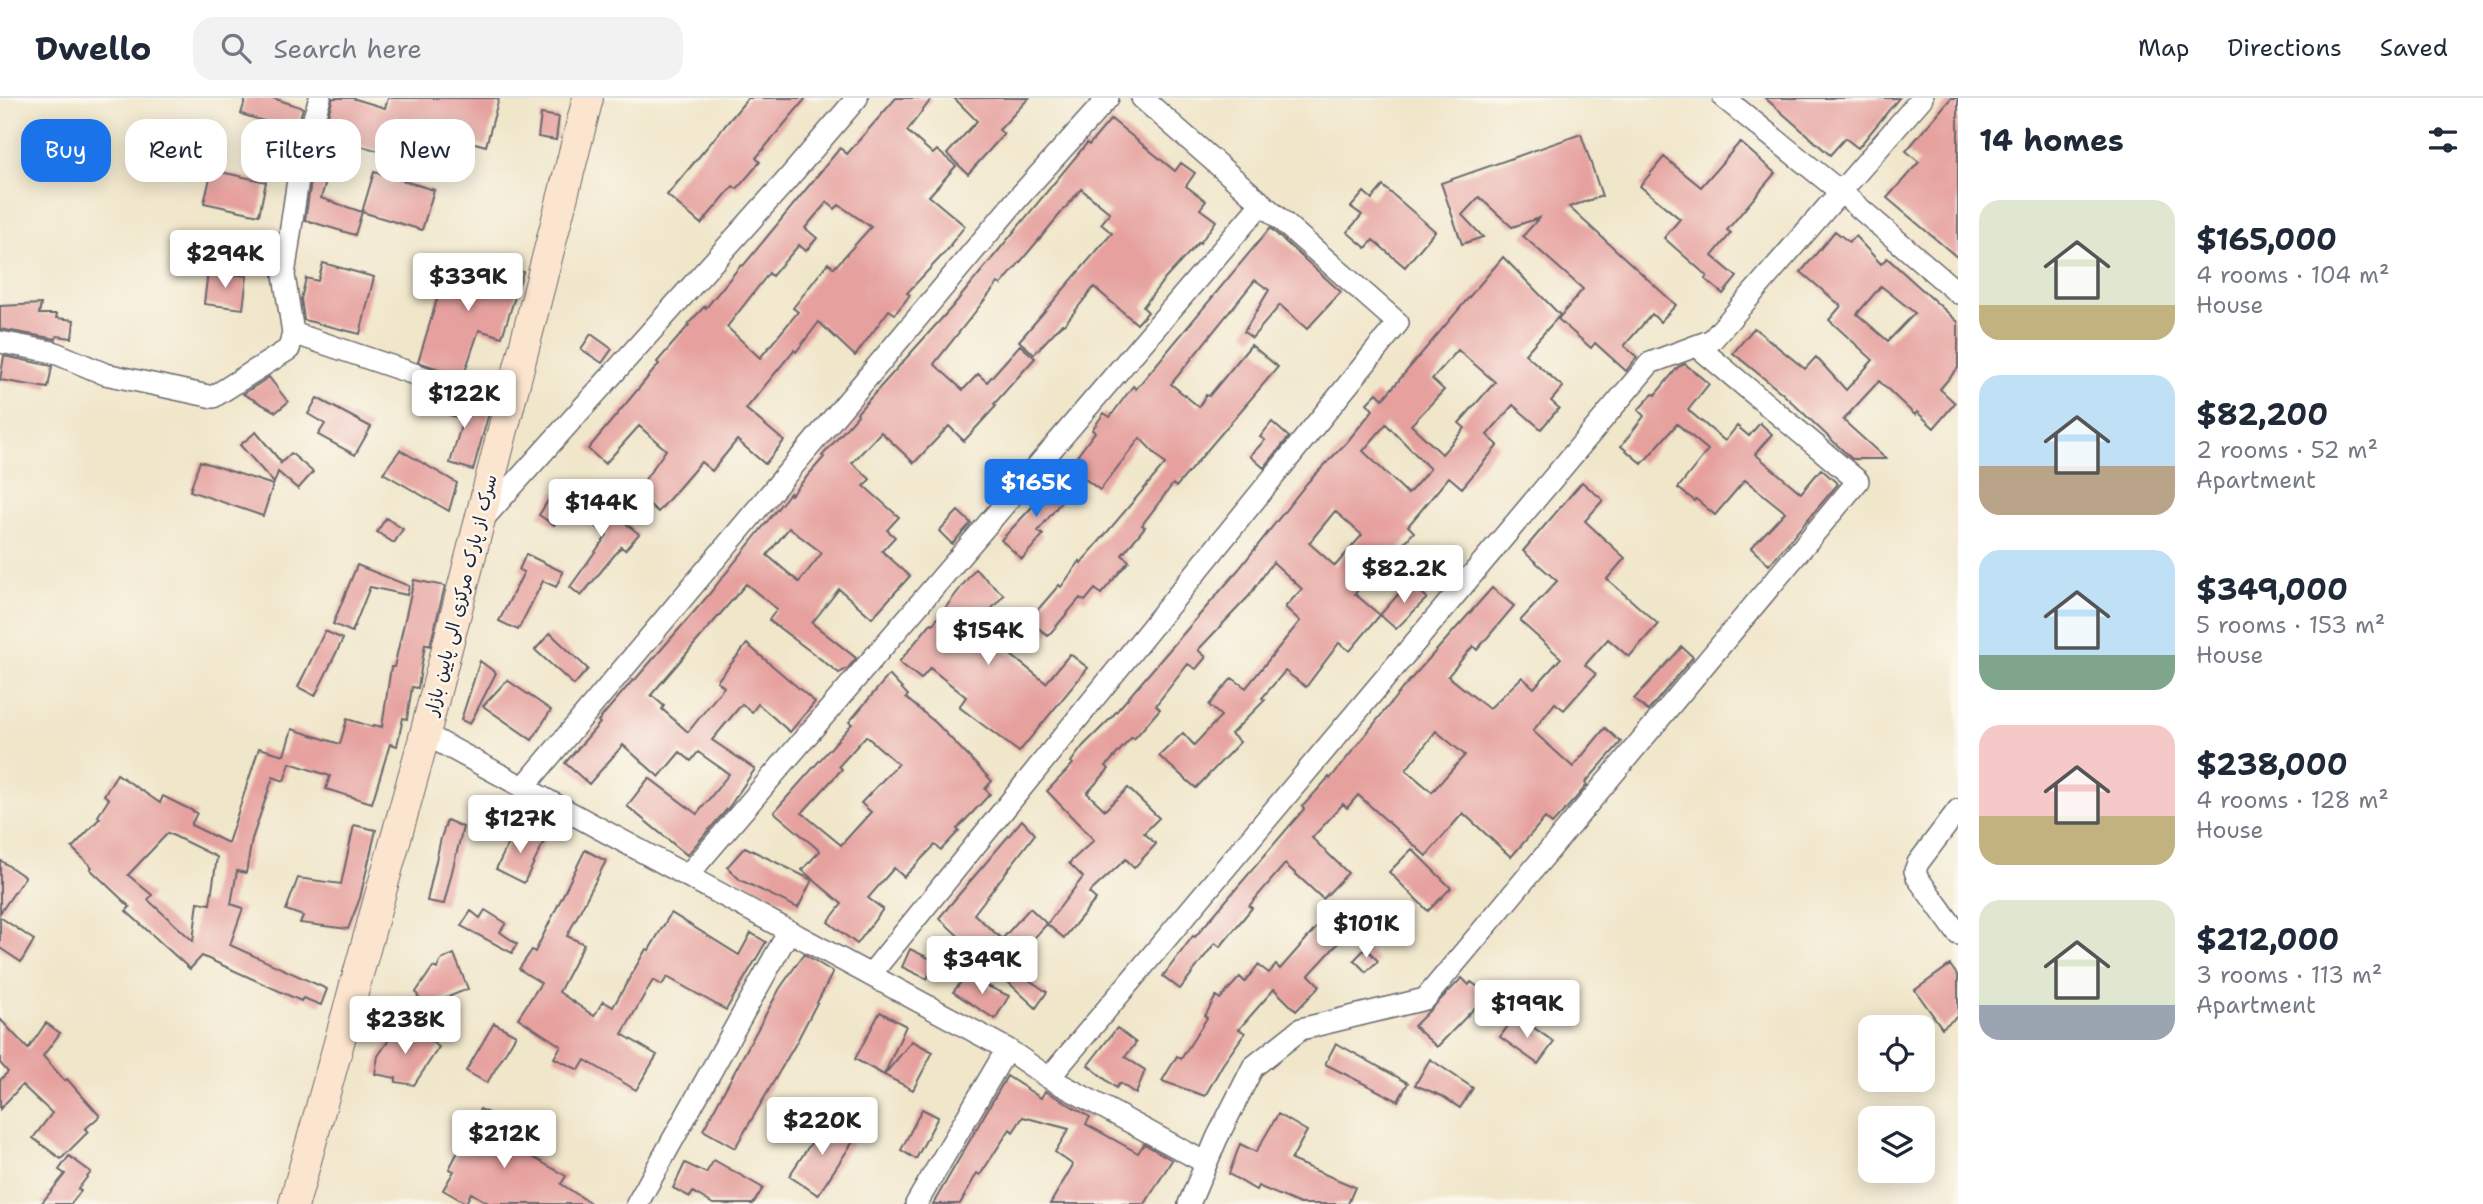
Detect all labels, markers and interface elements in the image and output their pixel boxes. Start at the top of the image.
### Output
search box [193,17,683,80]
text: Dwello [35,26,151,71]
icon: search [217,29,255,67]
text: Search here [273,31,422,66]
text: Map [2138,32,2189,64]
text: Directions [2227,32,2342,64]
text: Saved [2380,32,2448,64]
chip: Buy [21,119,111,182]
chip: Rent [125,119,227,182]
chip: Filters [241,119,361,182]
chip: New [375,119,475,182]
text: 14 homes [1979,120,2124,161]
icon: filters [2424,121,2462,159]
text: $165,000 [2196,219,2337,260]
icon: home [2035,228,2119,312]
pin: $294K [176,230,274,290]
text: $294K [186,238,264,268]
pin: $339K [419,254,517,313]
text: 4 rooms · 104 m² [2196,260,2389,290]
text: $339K [429,261,507,291]
text: House [2196,290,2264,320]
pin: $122K [415,370,513,430]
text: $122K [428,378,500,408]
text: $82,200 [2196,394,2328,435]
icon: home [2035,403,2119,487]
text: 2 rooms · 52 m² [2196,435,2378,465]
pin: $165K [987,460,1085,519]
text: Apartment [2196,465,2316,495]
text: $165K [1001,467,1071,497]
street label: سرک از پارک مرکزی الی پایین بازار [419,472,503,720]
pin: $144K [552,480,650,539]
text: $144K [565,487,637,517]
pin: $82.2K [1347,546,1461,605]
text: $82.2K [1361,553,1447,583]
text: $349,000 [2196,569,2348,610]
icon: home [2035,578,2119,662]
pin: $154K [939,608,1037,667]
text: 5 rooms · 153 m² [2196,610,2385,640]
text: $154K [952,615,1024,645]
text: House [2196,640,2264,670]
text: $238,000 [2196,744,2348,785]
icon: home [2035,753,2119,837]
text: 4 rooms · 128 m² [2196,785,2389,815]
pin: $127K [471,796,569,855]
text: $127K [484,803,556,833]
text: House [2196,815,2264,845]
pin: $101K [1317,900,1415,960]
text: $101K [1333,908,1399,938]
text: $212,000 [2196,919,2339,960]
icon: home [2035,928,2119,1012]
pin: $349K [933,936,1031,996]
text: $349K [943,944,1021,974]
text: 3 rooms · 113 m² [2196,960,2382,990]
pin: $199K [1478,981,1576,1040]
text: $199K [1491,988,1563,1018]
text: Apartment [2196,990,2316,1020]
pin: $238K [356,996,454,1056]
text: $238K [366,1004,444,1034]
map controls [1858,1015,1935,1183]
button: locate [1858,1015,1935,1092]
pin: $220K [773,1098,871,1157]
text: $220K [783,1105,861,1135]
button: layers [1858,1106,1935,1183]
pin: $212K [455,1110,553,1170]
text: $212K [468,1118,540,1148]

